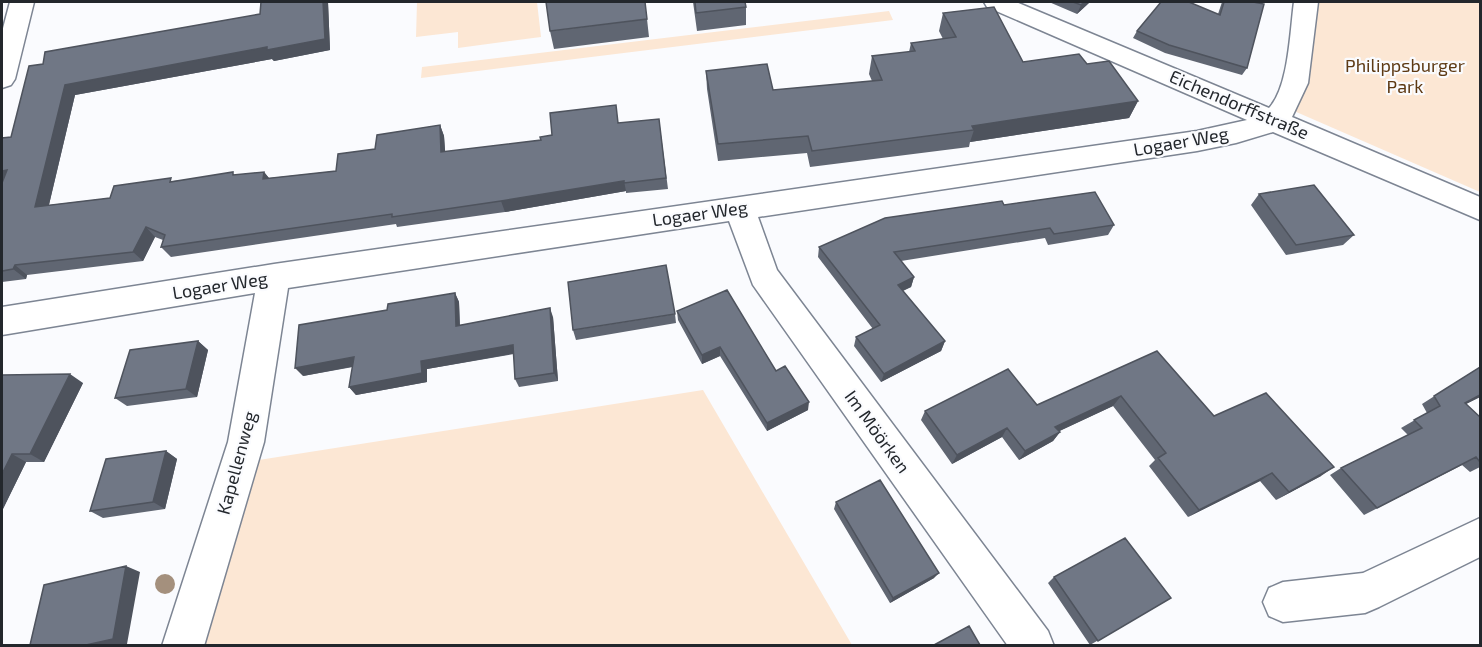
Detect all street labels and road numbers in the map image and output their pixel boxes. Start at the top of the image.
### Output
street label: Eichendorffstraße [1166,65,1312,143]
street label: Logaer Weg [1132,122,1230,160]
street label: Logaer Weg [651,195,749,231]
street label: Logaer Weg [171,267,269,303]
street label: Im Möörken [840,386,915,477]
street label: Kapellenweg [212,409,260,517]

